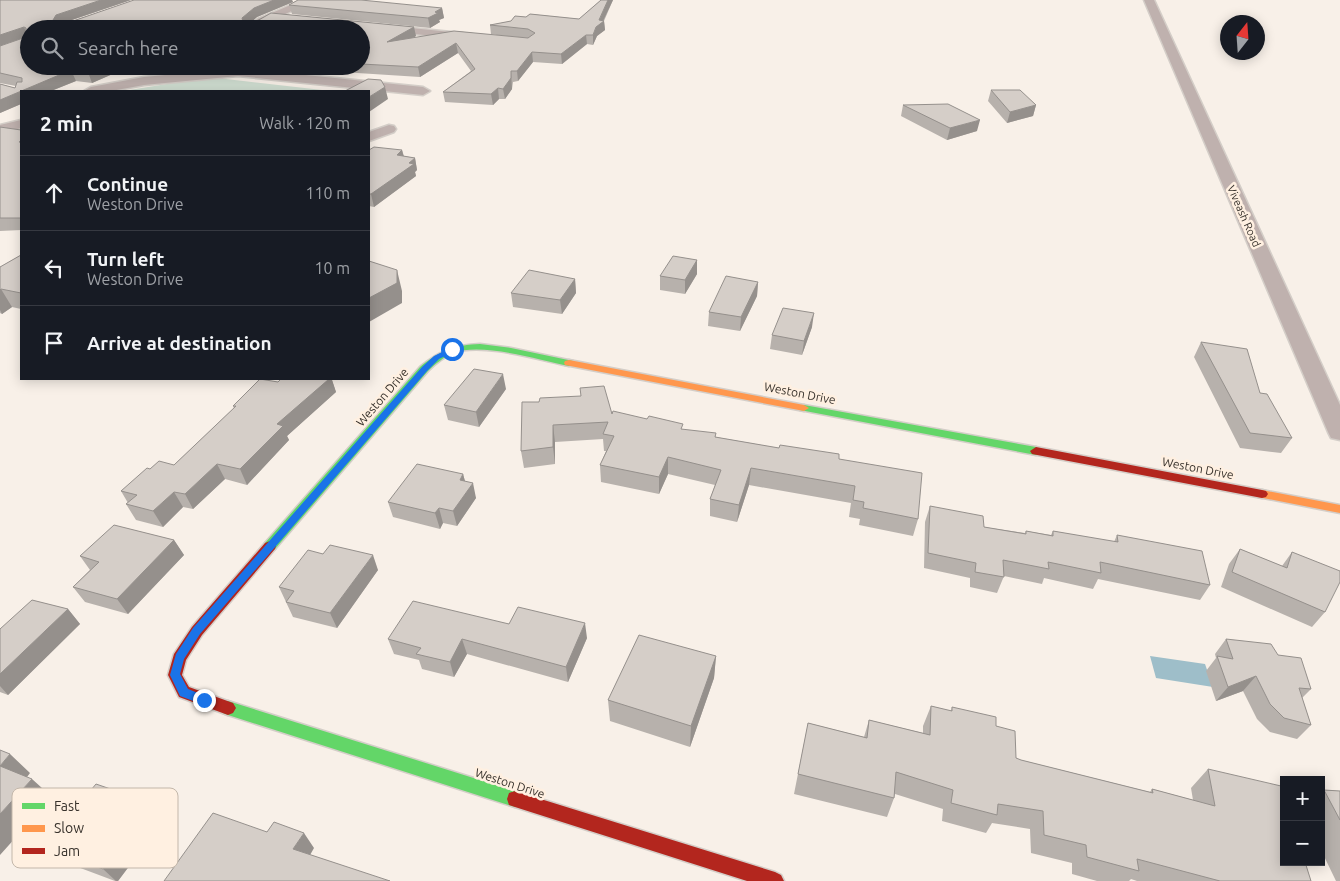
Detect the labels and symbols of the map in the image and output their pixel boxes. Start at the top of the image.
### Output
north arrow [1220,15,1265,60]
street label: Viveash Road [1225,183,1263,249]
route start [441,338,464,361]
street label: Weston Drive [353,365,411,429]
street label: Weston Drive [763,380,837,406]
street label: Weston Drive [1161,455,1235,481]
route end [193,689,216,712]
street label: Weston Drive [474,766,546,800]
legend [12,788,178,868]
text: Fast [54,798,80,814]
text: Slow [54,820,84,836]
text: Jam [54,843,80,859]

